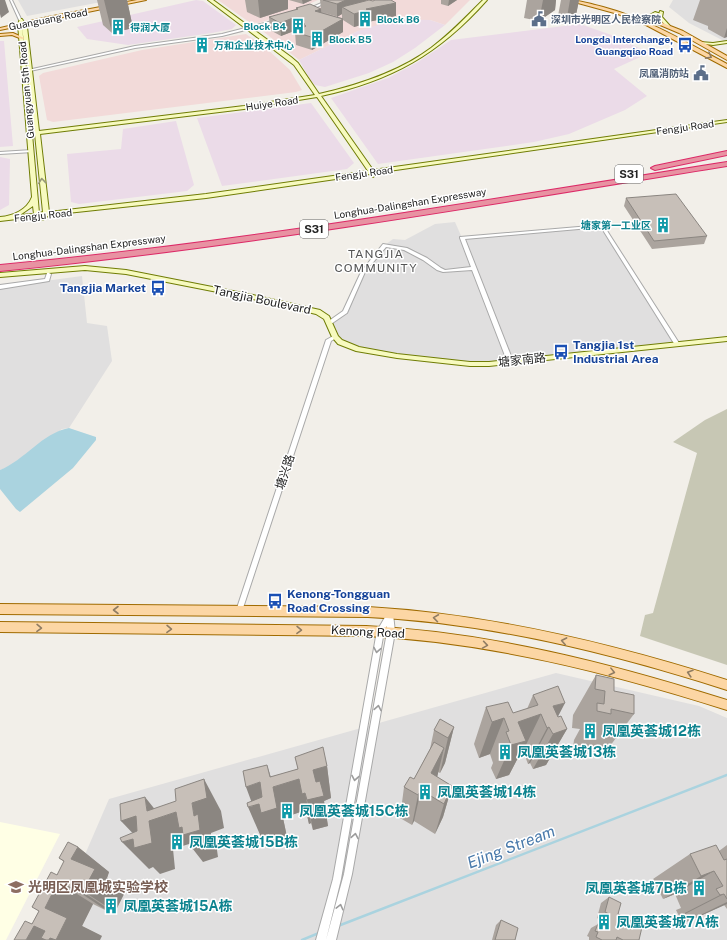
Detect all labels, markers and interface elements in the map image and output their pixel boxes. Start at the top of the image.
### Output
street label: Guanguang Road [8,5,88,33]
building icon: Block B6 [356,10,374,28]
public building icon: 深圳市光明区人民检察院 [530,10,548,28]
place label: Block B6 [377,13,420,25]
place label: 深圳市光明区人民检察院 [551,13,661,25]
building icon: Block B4 [289,17,307,35]
building icon: 得润大厦 [109,18,127,36]
place label: Block B4 [244,20,286,32]
place label: 得润大厦 [130,21,170,33]
building icon: Block B5 [308,30,326,48]
place label: Block B5 [329,33,372,45]
place label: Longda Interchange, Guangqiao Road [575,33,673,57]
building icon: 万和企业技术中心 [193,36,211,54]
bus stop icon: Longda Interchange, Guangqiao Road [676,36,694,54]
place label: 万和企业技术中心 [214,39,294,51]
street label: Guangyuan 5th Road [16,41,36,139]
one-way arrow [704,51,712,58]
public building icon: 凤凰消防站 [692,64,710,82]
place label: 凤凰消防站 [639,67,689,79]
street label: Huiye Road [245,93,299,113]
street label: Fengju Road [655,117,715,137]
street label: Fengju Road [334,163,394,183]
road number: S31 [615,165,643,183]
one-way arrow [38,178,47,184]
street label: Longhua-Dalingshan Expressway [333,185,488,221]
street label: Fengju Road [13,206,73,224]
building icon: 塘家第一工业区 [654,216,672,234]
place label: 塘家第一工业区 [581,219,651,231]
road number: S31 [300,220,328,238]
street label: Longhua-Dalingshan Expressway [12,232,167,262]
district label: TANGJIA COMMUNITY [334,247,418,275]
bus stop icon: Tangjia Market [149,279,167,297]
place label: Tangjia Market [60,281,146,295]
street label: Tangjia Boulevard [212,283,312,317]
place label: Tangjia 1st Industrial Area [573,338,659,366]
bus stop icon: Tangjia 1st Industrial Area [552,343,570,361]
street label: 塘家南路 [497,351,547,369]
street label: 塘兴路 [273,453,297,491]
place label: Kenong-Tongguan Road Crossing [287,587,390,615]
bus stop icon: Kenong-Tongguan Road Crossing [266,592,284,610]
one-way arrow [113,606,119,614]
one-way arrow [433,614,439,623]
street label: Kenong Road [331,623,405,641]
one-way arrow [36,624,42,632]
one-way arrow [166,625,172,633]
one-way arrow [296,626,302,634]
one-way arrow [561,637,567,646]
one-way arrow [482,640,488,649]
one-way arrow [374,647,382,653]
one-way arrow [608,667,615,676]
one-way arrow [687,669,694,678]
one-way arrow [373,705,381,711]
building icon: 凤凰英荟城12栋 [581,722,599,740]
place label: 凤凰英荟城12栋 [602,723,701,739]
building icon: 凤凰英荟城13栋 [496,743,514,761]
place label: 凤凰英荟城13栋 [517,744,616,760]
one-way arrow [351,775,360,781]
building icon: 凤凰英荟城14栋 [416,783,434,801]
place label: 凤凰英荟城14栋 [437,784,536,800]
building icon: 凤凰英荟城15C栋 [278,802,296,820]
place label: 凤凰英荟城15C栋 [299,803,409,819]
water label: Ejing Stream [464,822,558,872]
building icon: 凤凰英荟城15B栋 [168,833,186,851]
one-way arrow [350,833,359,839]
place label: 凤凰英荟城15B栋 [189,834,298,850]
school or university icon: 光明区凤凰城实验学校 [7,878,25,896]
place label: 光明区凤凰城实验学校 [28,879,168,895]
building icon: 凤凰英荟城7B栋 [690,879,708,897]
place label: 凤凰英荟城7B栋 [585,880,687,896]
building icon: 凤凰英荟城15A栋 [102,897,120,915]
place label: 凤凰英荟城15A栋 [123,898,233,914]
one-way arrow [335,904,344,911]
building icon: 凤凰英荟城7A栋 [595,913,613,931]
place label: 凤凰英荟城7A栋 [616,914,719,930]

